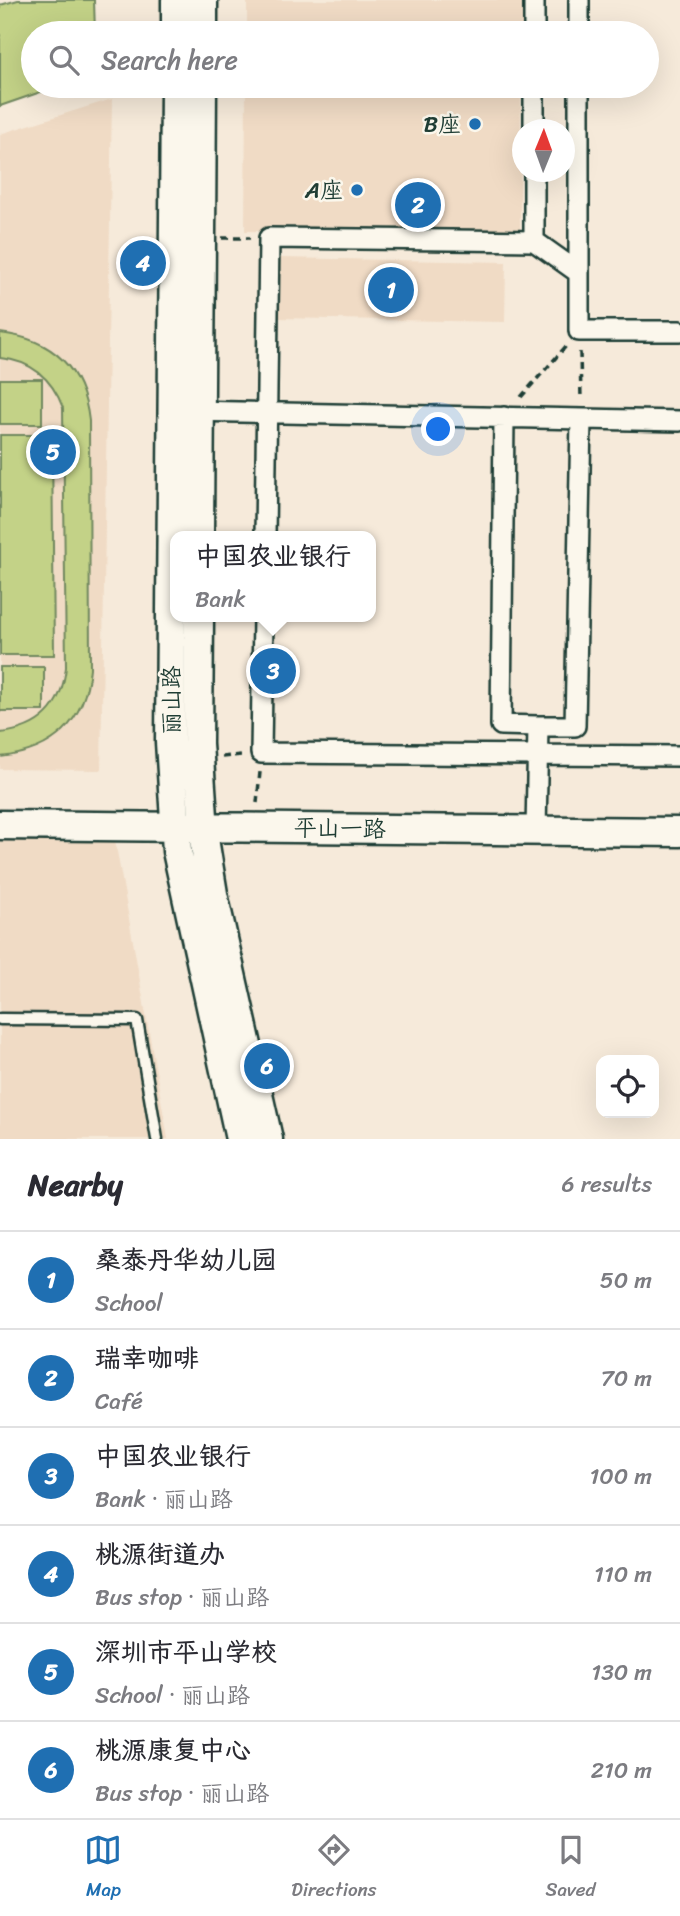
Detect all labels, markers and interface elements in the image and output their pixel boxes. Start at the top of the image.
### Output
search box [21,21,659,98]
text: Search here [101,37,238,83]
icon: search [45,41,83,79]
place label: B座 [423,104,461,145]
marker: B座 [467,116,483,132]
north arrow [512,119,575,182]
place label: A座 [304,170,343,211]
pin: 2 [395,179,441,231]
marker: A座 [349,182,365,198]
pin: 4 [120,237,166,289]
pin: 1 [368,264,414,316]
your location [421,412,455,446]
pin: 5 [30,426,76,478]
popup [170,531,376,622]
text: 中国农业银行 [195,533,351,579]
text: Bank [195,579,246,620]
pin: 3 [250,645,296,697]
street label: 丽山路 [151,666,192,735]
street label: 平山一路 [294,807,386,850]
pin: 6 [244,1040,290,1092]
map controls [596,1055,659,1118]
button: locate [596,1055,659,1118]
text: Nearby [28,1158,123,1212]
text: 6 results [562,1164,652,1205]
text: 桑泰丹华幼儿园 [95,1237,277,1283]
text: 1 [46,1260,56,1301]
text: 50 m [600,1260,652,1301]
text: School [95,1283,163,1324]
text: 瑞幸咖啡 [95,1335,199,1381]
text: 2 [44,1358,58,1399]
text: 70 m [601,1358,652,1399]
text: Café [95,1381,143,1422]
text: 中国农业银行 [95,1433,251,1479]
text: 3 [45,1456,57,1497]
text: 100 m [589,1456,652,1497]
text: Bank · 丽山路 [95,1479,233,1520]
text: 桃源街道办 [95,1531,225,1577]
text: 4 [44,1554,58,1595]
text: 110 m [594,1554,652,1595]
text: Bus stop · 丽山路 [95,1577,269,1618]
text: 深圳市平山学校 [95,1629,277,1675]
text: 5 [44,1652,58,1693]
text: 130 m [591,1652,652,1693]
text: School · 丽山路 [95,1675,250,1716]
text: 桃源康复中心 [95,1727,251,1773]
text: 6 [44,1750,58,1791]
text: 210 m [591,1750,652,1791]
text: Bus stop · 丽山路 [95,1773,269,1814]
tab: Map [84,1831,122,1906]
tab: Directions [291,1831,377,1906]
tab: Saved [545,1831,596,1906]

